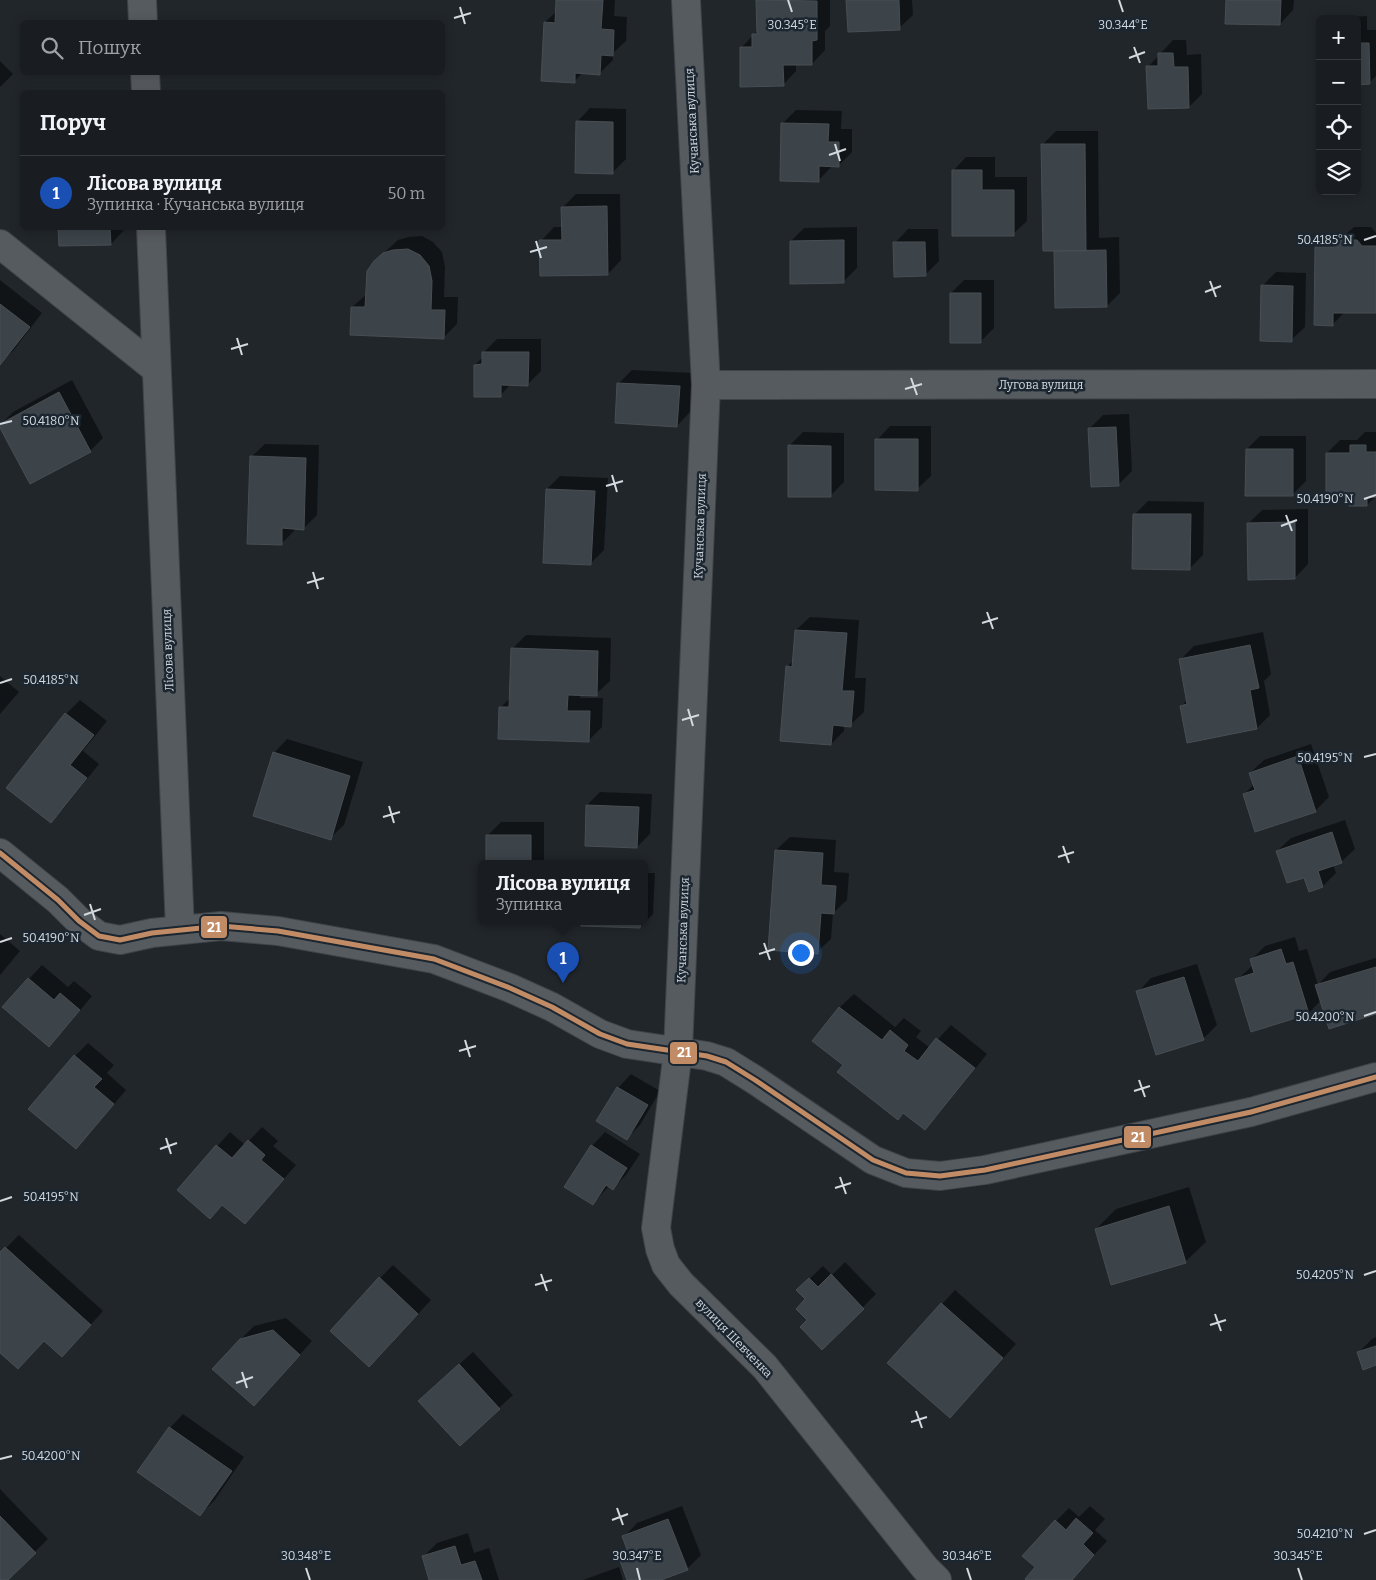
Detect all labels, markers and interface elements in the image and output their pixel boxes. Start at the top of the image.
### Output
map controls [1316,15,1361,195]
button: + [1316,15,1361,60]
text: 30.345°E [767,18,817,32]
text: 30.344°E [1098,18,1148,32]
search box [20,20,445,75]
icon: search [38,34,66,62]
text: Пошук [78,36,141,59]
button: − [1316,60,1361,105]
street label: Кучанська вулиця [682,67,702,174]
button: locate [1316,105,1361,150]
text: Поруч [40,110,106,136]
button: layers [1316,150,1361,195]
text: Лісова вулиця [87,172,222,195]
text: 1 [53,184,59,203]
text: 50 m [388,184,425,203]
text: Зупинка · Кучанська вулиця [87,195,304,214]
text: 50.4185°N [1297,233,1353,247]
street label: Лугова вулиця [999,378,1084,392]
text: 50.4180°N [23,414,80,428]
street label: Кучанська вулиця [691,473,709,579]
text: 50.4190°N [1297,492,1354,506]
street label: Лісова вулиця [160,608,176,692]
text: 50.4185°N [23,673,79,687]
text: 50.4195°N [1297,751,1353,765]
popup [478,860,648,925]
text: Лісова вулиця [496,872,630,895]
street label: Кучанська вулиця [674,877,692,983]
text: Зупинка [496,895,562,914]
line badge: 21 [200,915,228,939]
text: 21 [207,919,221,936]
text: 50.4190°N [23,931,80,945]
your location [788,940,814,966]
pin: 1 [547,942,579,983]
text: 50.4200°N [1295,1010,1355,1024]
line badge: 21 [669,1041,698,1065]
text: 21 [677,1044,691,1061]
line badge: 21 [1123,1125,1152,1149]
text: 21 [1131,1129,1145,1146]
text: 50.4195°N [23,1190,79,1204]
text: 50.4205°N [1296,1268,1354,1282]
street label: вулиця Шевченка [693,1296,776,1381]
text: 50.4200°N [21,1449,81,1463]
text: 50.4210°N [1297,1527,1354,1541]
text: 30.348°E [281,1549,331,1563]
text: 30.347°E [612,1549,662,1563]
text: 30.346°E [942,1549,992,1563]
text: 30.345°E [1273,1549,1323,1563]

